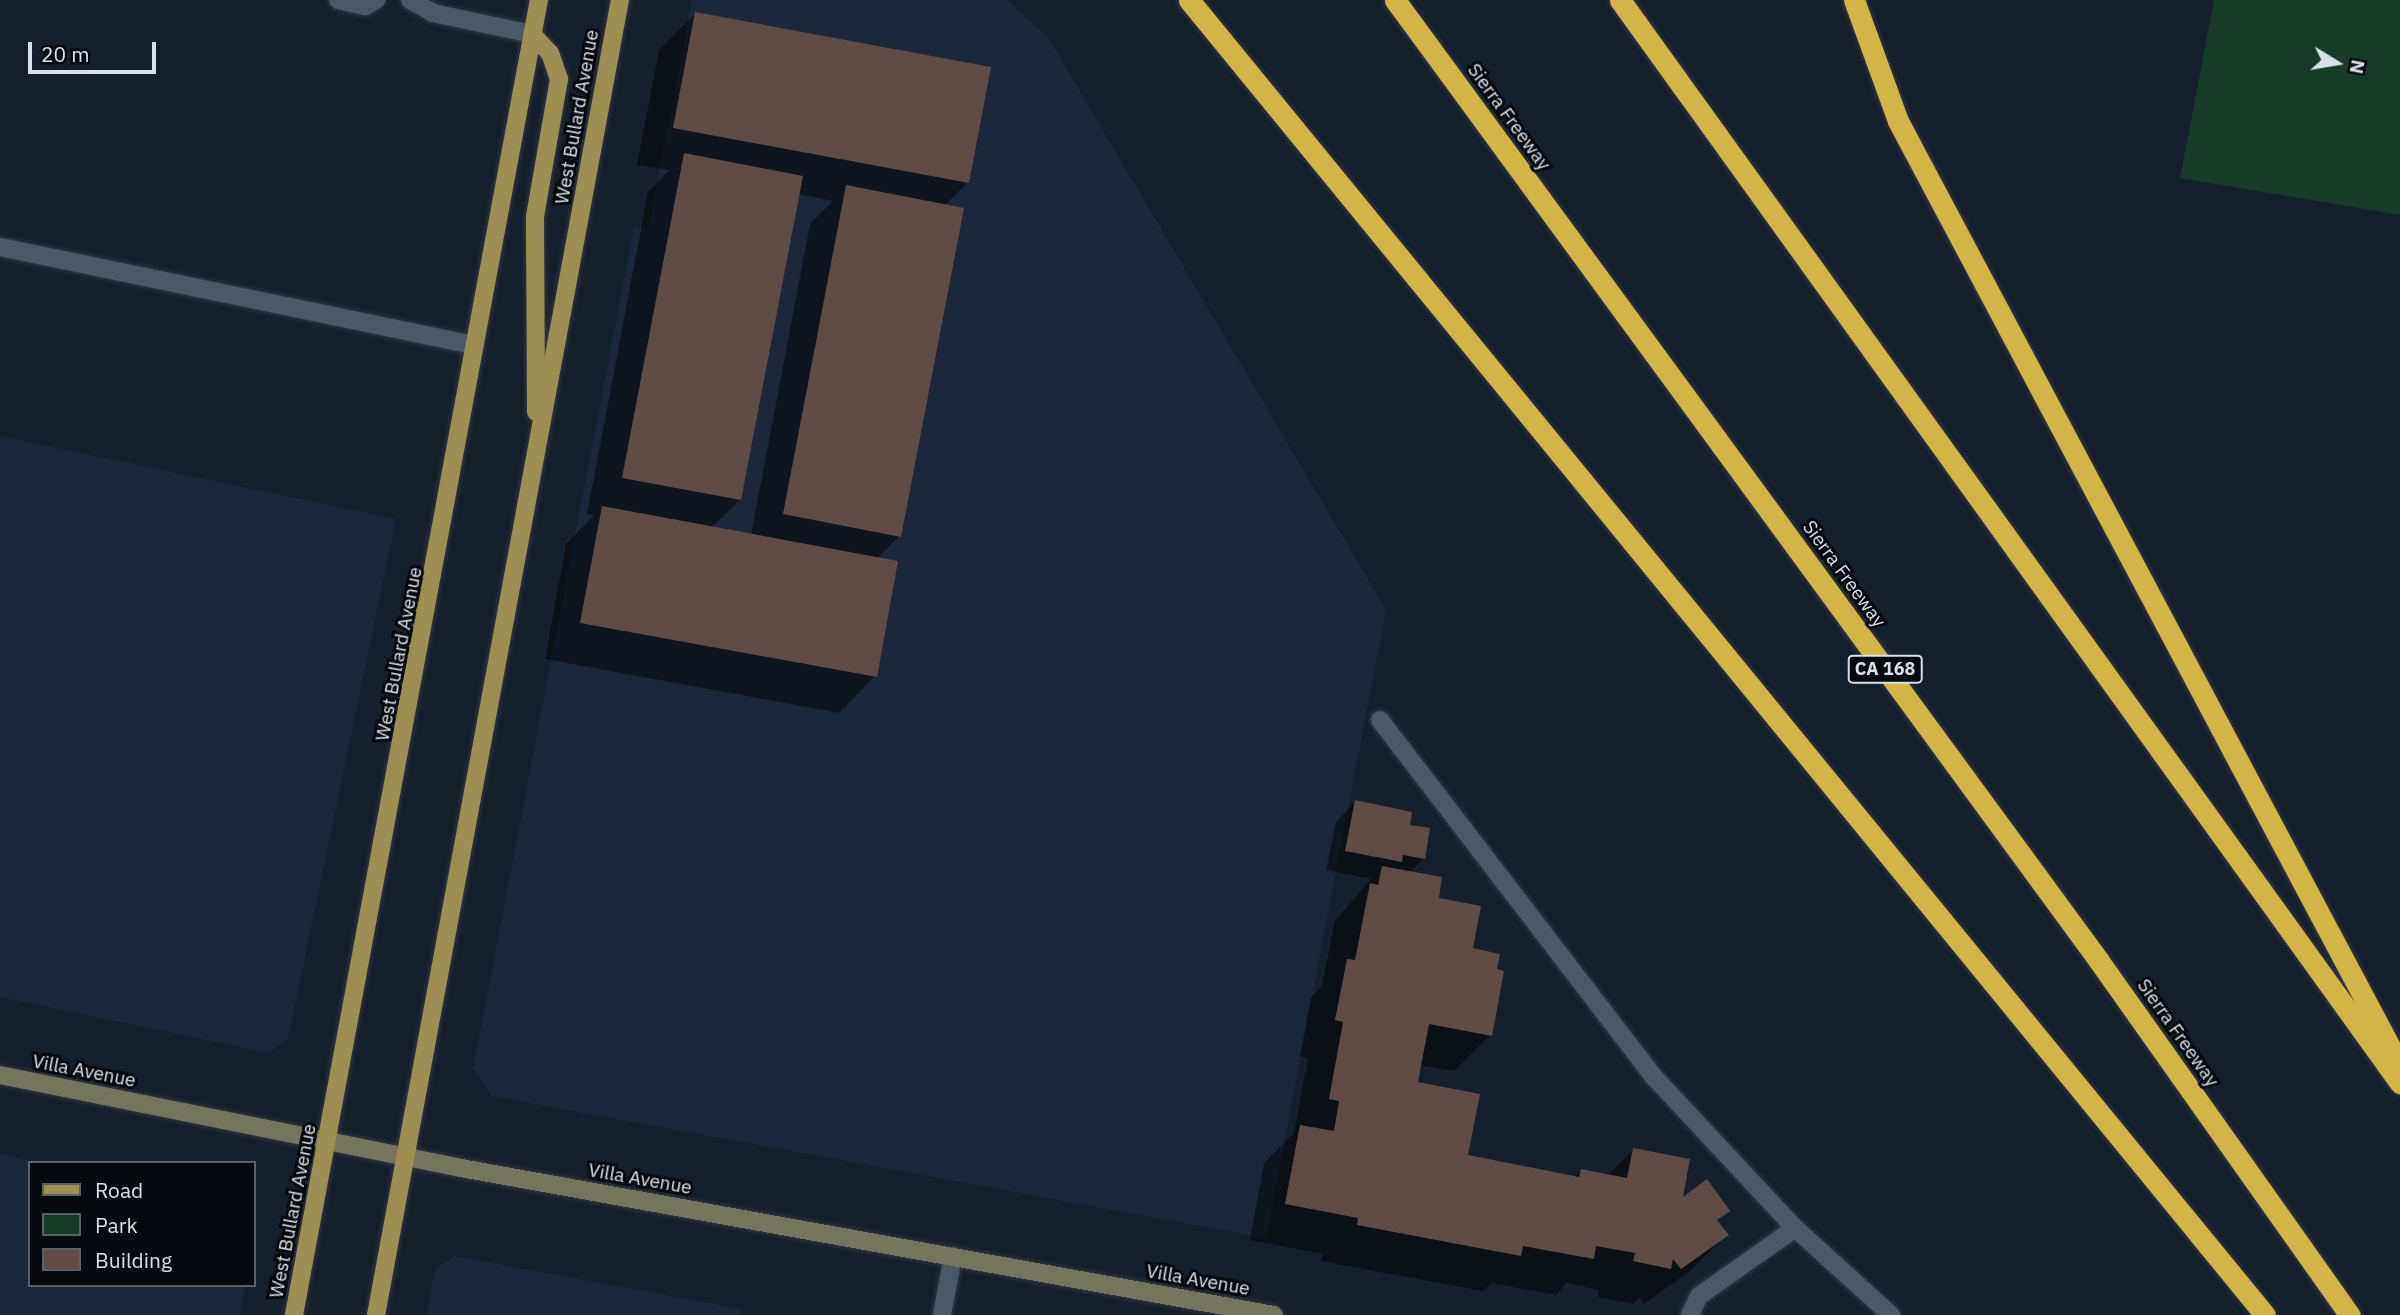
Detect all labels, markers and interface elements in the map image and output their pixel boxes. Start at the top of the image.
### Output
scale bar [32,28,159,72]
street label: West Bullard Avenue [550,28,604,206]
north arrow [2302,28,2372,98]
text: 20 m [41,40,90,68]
text: N [2345,58,2371,76]
street label: Sierra Freeway [1463,59,1555,175]
street label: Sierra Freeway [1798,516,1890,632]
street label: West Bullard Avenue [371,565,427,743]
road number: CA 168 [1846,654,1924,684]
street label: Sierra Freeway [2132,975,2224,1091]
street label: Villa Avenue [30,1050,138,1092]
street label: West Bullard Avenue [265,1122,321,1300]
street label: Villa Avenue [586,1159,694,1199]
legend [28,1161,256,1287]
text: Road [95,1176,143,1204]
text: Park [95,1211,138,1239]
text: Building [95,1246,172,1274]
street label: Villa Avenue [1144,1260,1252,1300]

